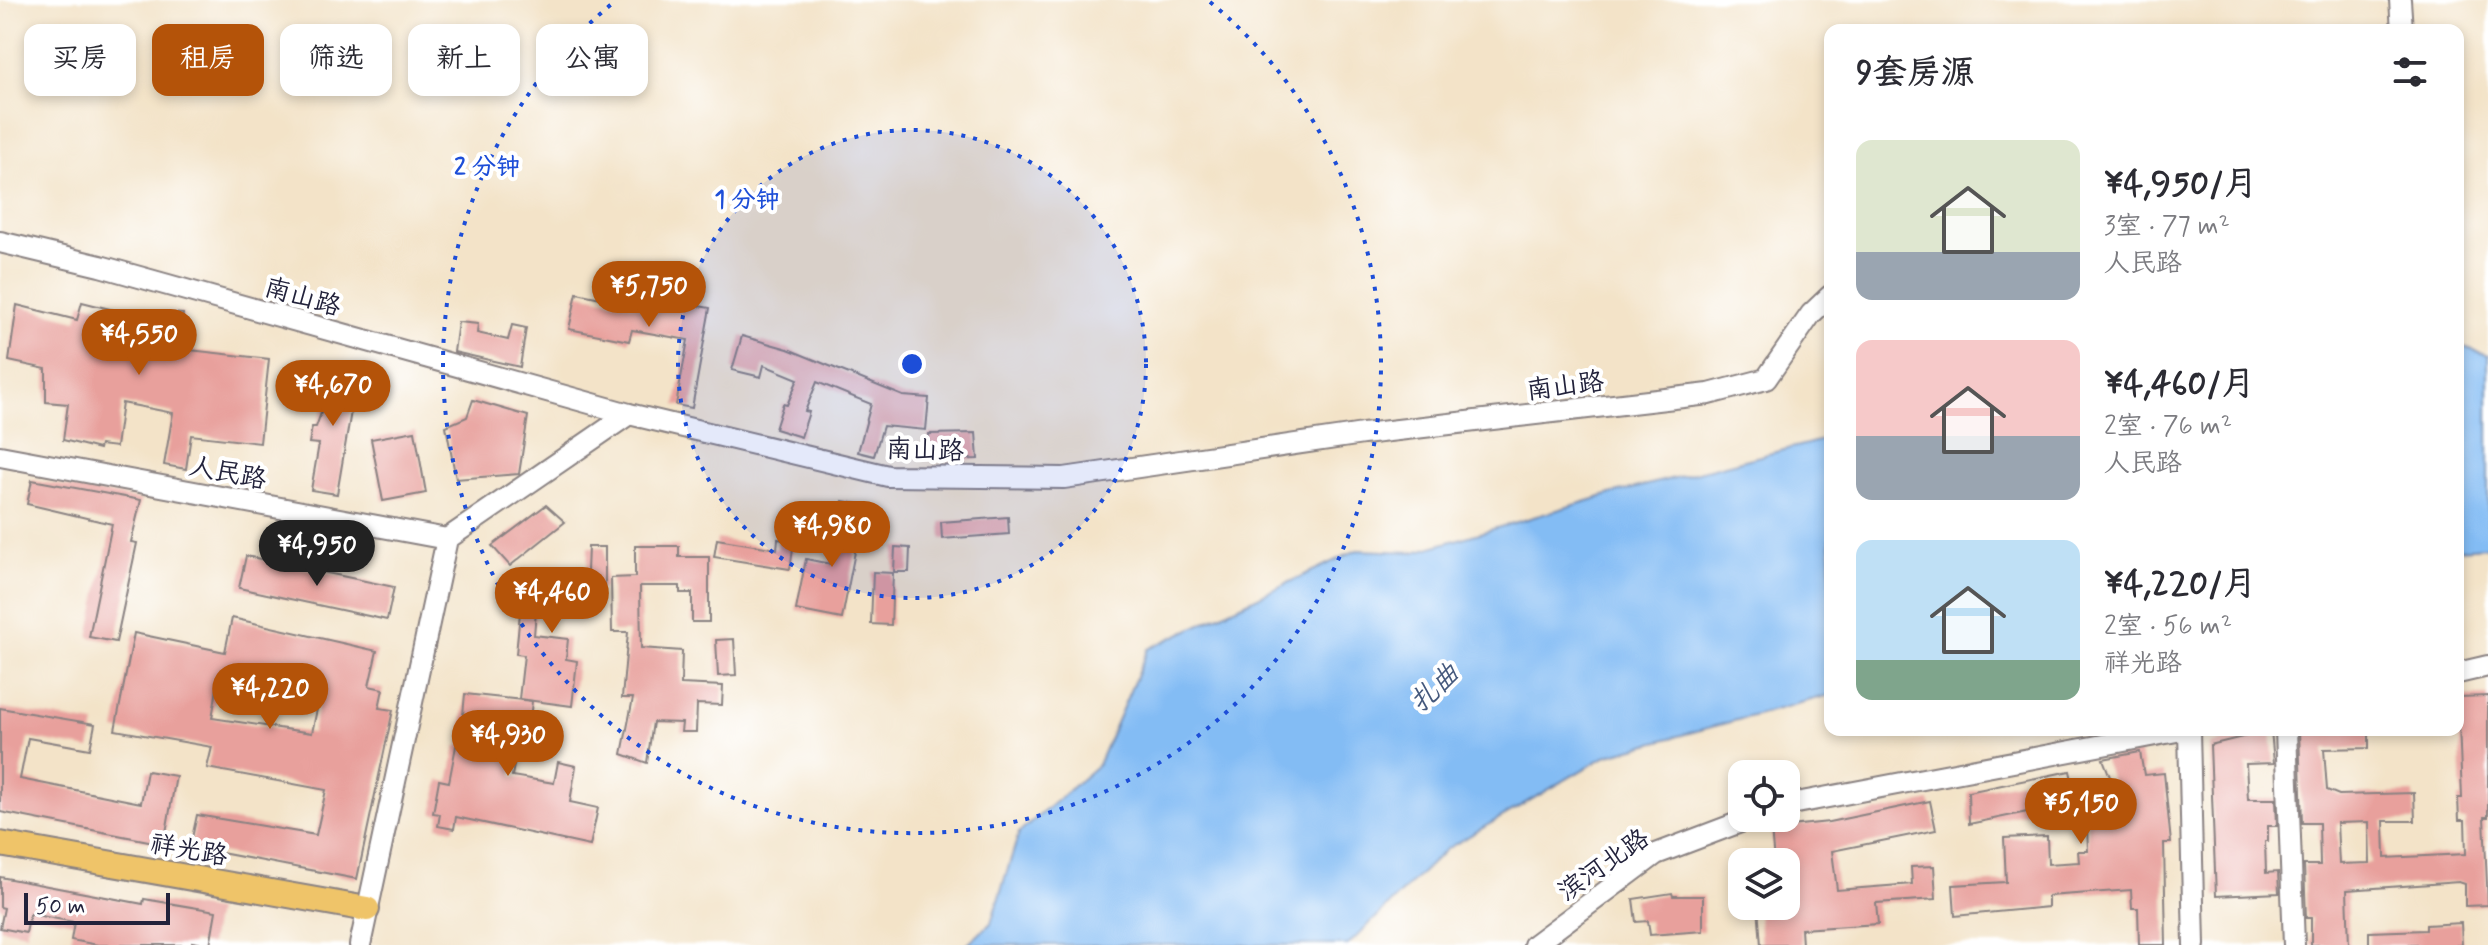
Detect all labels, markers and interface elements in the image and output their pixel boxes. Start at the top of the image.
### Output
chip: 买房 [24,24,136,96]
chip: 租房 [152,24,264,96]
chip: 筛选 [280,24,392,96]
chip: 新上 [408,24,520,96]
chip: 公寓 [536,24,648,96]
icon: filters [2388,50,2432,94]
text: 9套房源 [1856,51,1975,96]
text: 2 分钟 [454,152,520,183]
text: ¥4,950/月 [2104,162,2258,207]
icon: home [1920,172,2016,268]
text: 1 分钟 [714,185,780,216]
text: 3室 · 77 m² [2104,210,2230,244]
text: 人民路 [2104,247,2182,281]
pin: ¥5,750 [584,261,714,329]
text: ¥5,750 [610,270,688,304]
street label: 南山路 [260,271,345,325]
pin: ¥4,550 [74,309,204,377]
text: ¥4,550 [100,318,178,352]
centre of rings [898,350,926,378]
pin: ¥4,670 [268,360,398,428]
text: ¥4,460/月 [2104,362,2255,407]
street label: 南山路 [1524,365,1606,409]
text: ¥4,670 [293,369,373,403]
icon: home [1920,372,2016,468]
text: 2室 · 76 m² [2104,410,2232,444]
street label: 南山路 [885,433,965,469]
text: 人民路 [2104,447,2182,481]
street label: 人民路 [186,450,269,498]
pin: ¥4,980 [767,501,897,569]
text: ¥4,980 [792,510,872,544]
pin: ¥4,950 [252,520,382,588]
text: ¥4,950 [277,529,357,563]
text: ¥4,220/月 [2104,562,2257,607]
pin: ¥4,460 [487,567,617,635]
icon: home [1920,572,2016,668]
text: ¥4,460 [513,576,591,610]
text: 2室 · 56 m² [2104,610,2232,644]
text: 祥光路 [2104,647,2182,681]
water label: 扎曲 [1403,656,1470,721]
pin: ¥4,220 [205,663,335,731]
text: ¥4,220 [230,672,310,706]
pin: ¥4,930 [443,710,573,778]
text: ¥4,930 [470,719,546,753]
map controls [1728,760,1800,920]
button: locate [1728,760,1800,832]
pin: ¥5,150 [2016,778,2146,846]
text: ¥5,150 [2043,787,2119,821]
street label: 滨河北路 [1552,822,1657,909]
street label: 祥光路 [147,827,230,874]
button: layers [1728,848,1800,920]
scale bar [24,889,170,925]
text: 50 m [36,893,85,921]

